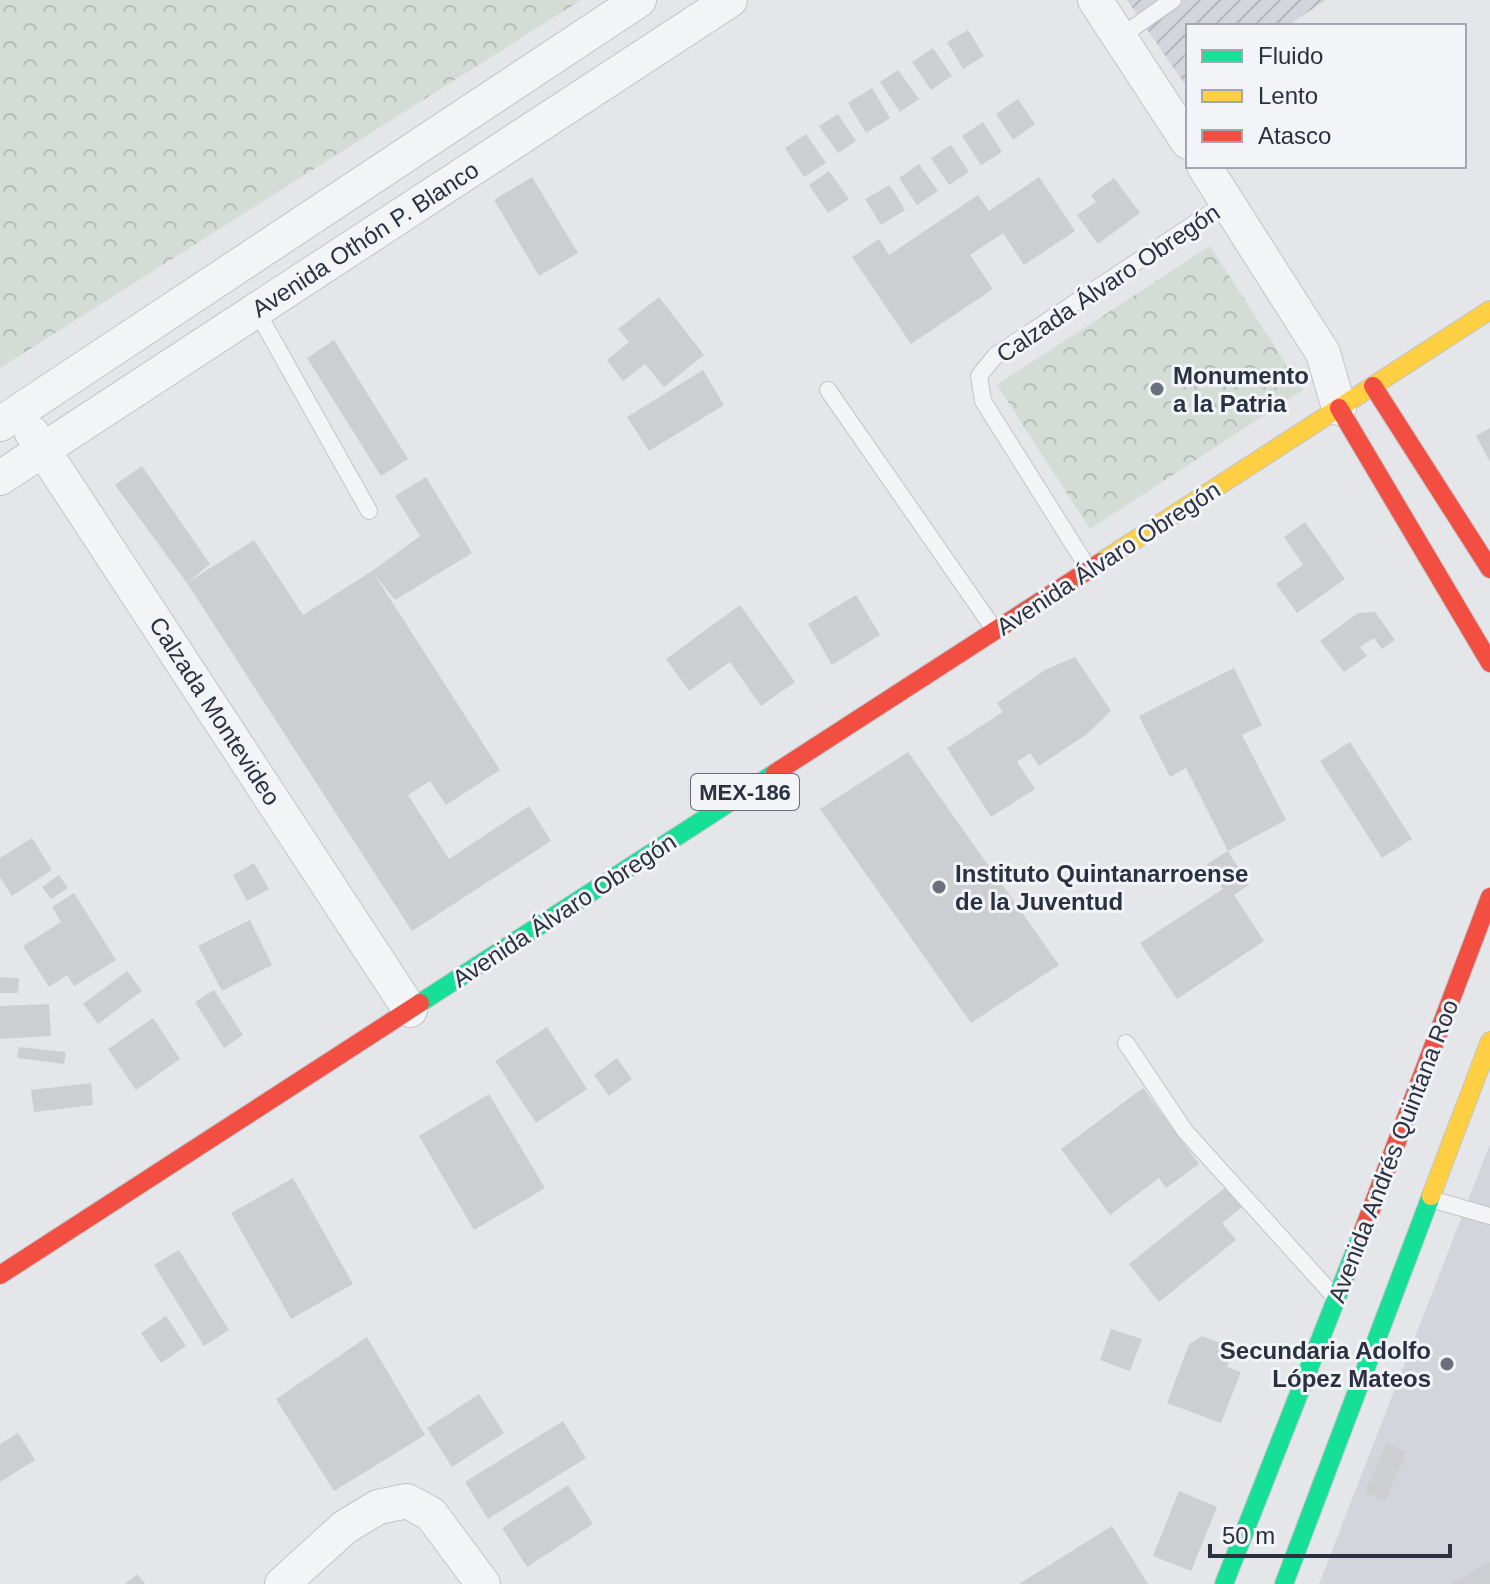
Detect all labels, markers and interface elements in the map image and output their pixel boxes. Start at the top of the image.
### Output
legend [1186,24,1466,168]
text: Fluido [1258,42,1323,69]
text: Lento [1258,82,1318,109]
text: Atasco [1258,122,1331,149]
street label: Avenida Othón P. Blanco [247,156,483,322]
street label: Calzada Álvaro Obregón [992,198,1224,368]
place label: Monumento a la Patria [1173,362,1309,417]
marker: Monumento a la Patria [1148,380,1166,398]
street label: Avenida Álvaro Obregón [991,476,1225,640]
street label: Calzada Montevideo [144,612,286,810]
road number: MEX-186 [691,774,799,810]
street label: Avenida Álvaro Obregón [447,828,681,992]
place label: Instituto Quintanarroense de la Juventud [955,860,1248,915]
marker: Instituto Quintanarroense de la Juventud [930,878,948,896]
street label: Avenida Andrés Quintana Roo [1323,996,1463,1306]
place label: Secundaria Adolfo López Mateos [1220,1337,1431,1392]
marker: Secundaria Adolfo López Mateos [1438,1355,1456,1373]
scale bar [1210,1508,1450,1558]
text: 50 m [1222,1522,1275,1549]

